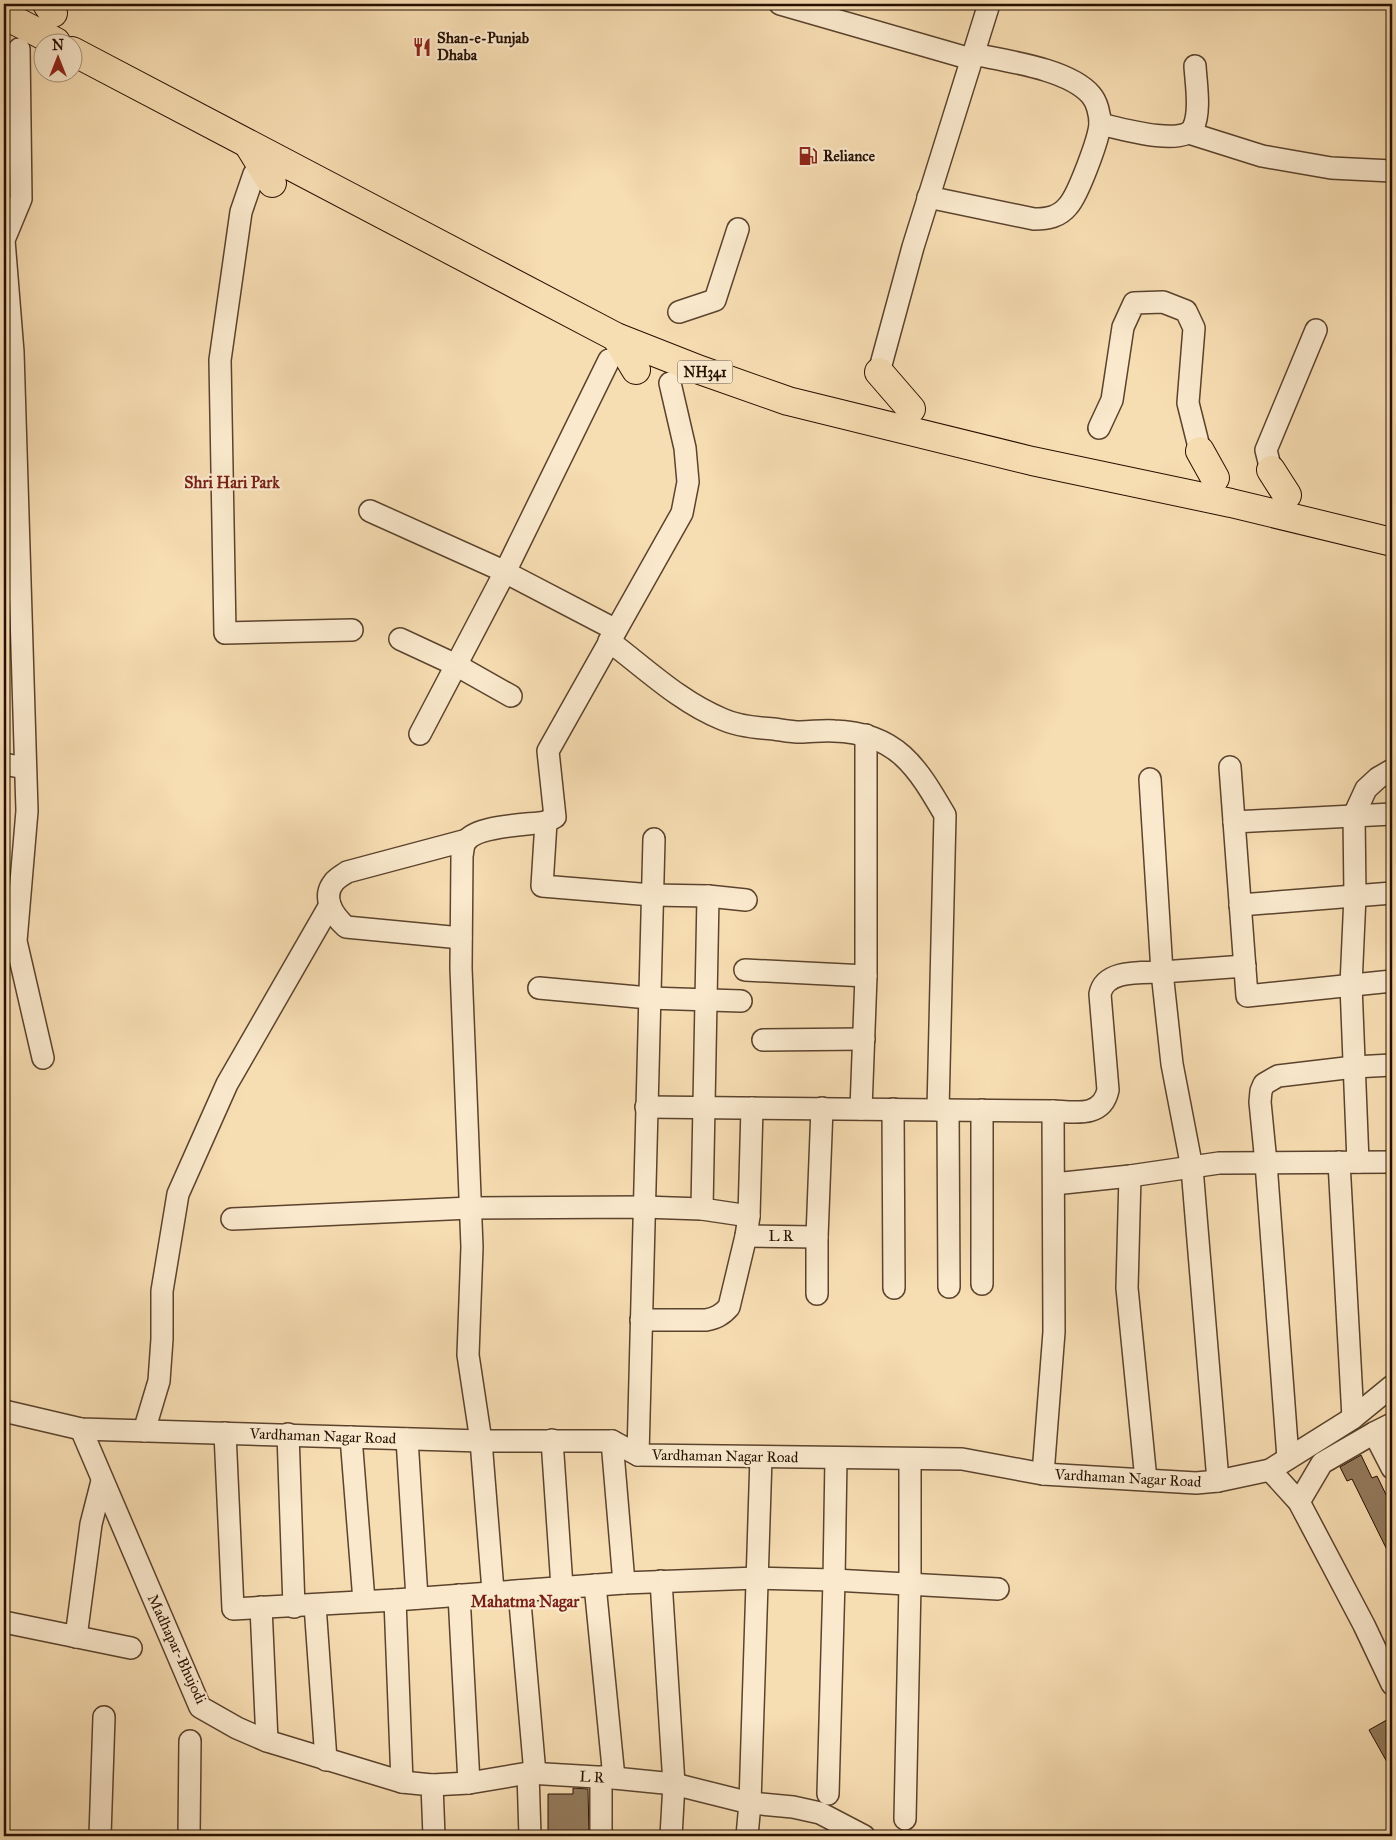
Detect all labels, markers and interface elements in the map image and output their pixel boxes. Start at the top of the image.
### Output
place label: Shan-e-Punjab Dhaba [437,29,530,64]
north arrow [32,32,82,82]
restaurant icon: Shan-e-Punjab Dhaba [411,36,433,58]
text: N [52,37,64,54]
fuel station icon: Reliance [797,145,819,167]
place label: Reliance [823,147,876,165]
road number: NH341 [678,361,732,384]
district label: Shri Hari Park [184,473,280,492]
street label: L R [769,1227,794,1245]
street label: Vardhaman Nagar Road [248,1424,397,1448]
street label: Vardhaman Nagar Road [651,1446,799,1466]
street label: Vardhaman Nagar Road [1053,1465,1202,1491]
street label: Madhapar-Bhujodi [144,1591,210,1707]
district label: Mahatma Nagar [471,1592,580,1612]
street label: L R [579,1767,605,1787]

